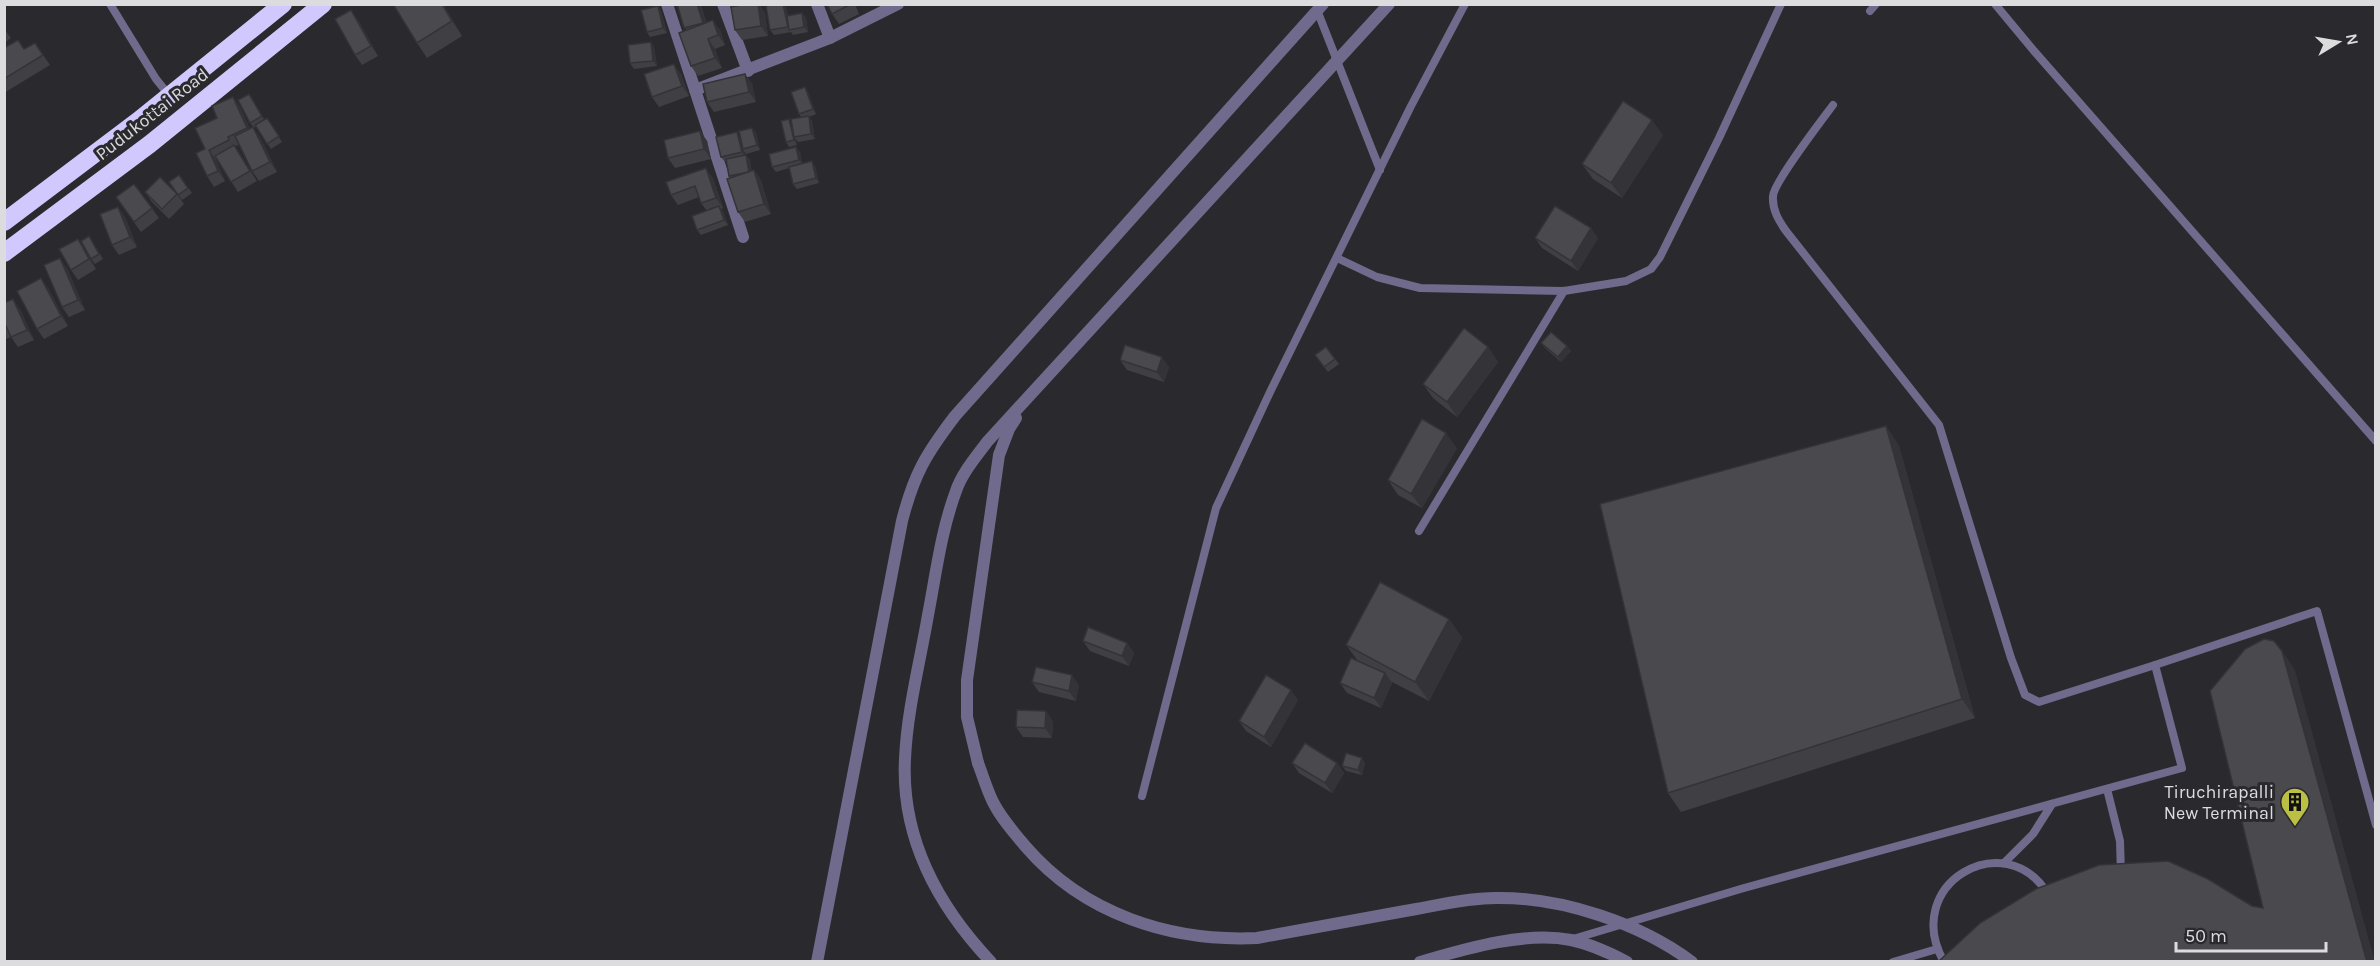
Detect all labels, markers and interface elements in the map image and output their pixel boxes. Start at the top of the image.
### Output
north arrow [2308,12,2368,72]
text: N [2342,32,2363,47]
street label: Pudukottai Road [91,63,213,165]
place label: Tiruchirapalli New Terminal [2164,781,2274,824]
building icon: Tiruchirapalli New Terminal [2279,786,2311,828]
scale bar [2176,915,2326,953]
text: 50 m [2185,925,2227,947]

